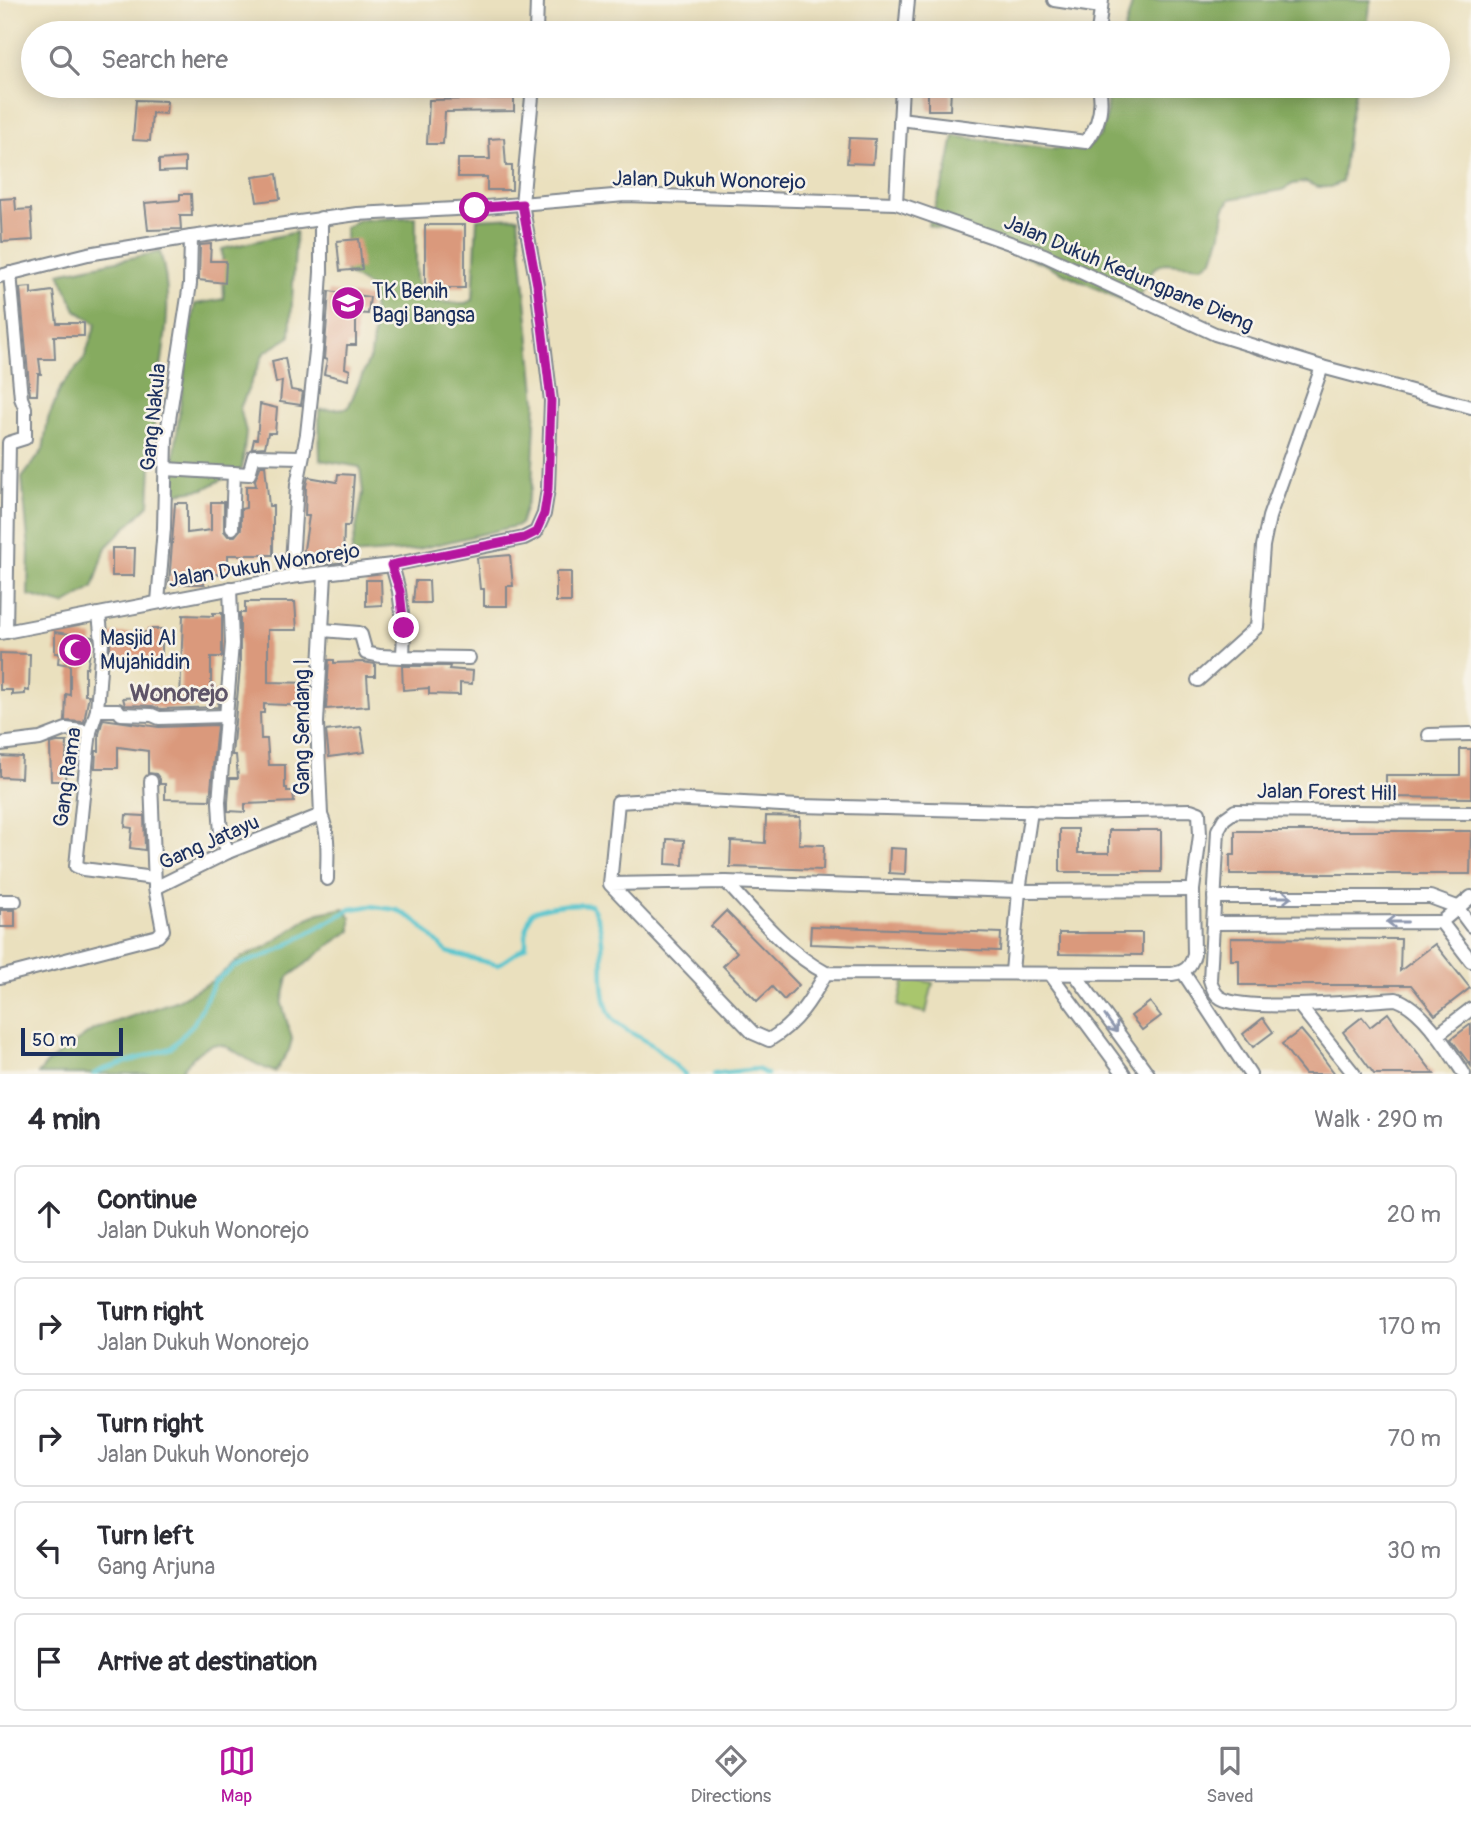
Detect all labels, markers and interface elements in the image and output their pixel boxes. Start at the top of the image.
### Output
search box [21,21,1450,98]
icon: search [45,41,83,79]
text: Search here [101,44,228,76]
street label: Jalan Dukuh Wonorejo [612,165,806,196]
route start [459,192,490,223]
street label: Jalan Dukuh Kedungpane Dieng [1000,208,1258,338]
place label: TK Benih Bagi Bangsa [372,278,475,329]
school or university icon: TK Benih Bagi Bangsa [329,284,367,322]
street label: Gang Nakula [134,362,173,472]
street label: Jalan Dukuh Wonorejo [166,537,362,594]
route end [388,612,419,643]
place label: Masjid Al Mujahiddin [100,625,190,676]
mosque icon: Masjid Al Mujahiddin [56,631,94,669]
street label: Gang Sendang I [289,659,316,795]
district label: Wonorejo [130,679,228,708]
street label: Gang Rama [47,725,88,829]
street label: Jalan Forest Hill [1257,778,1397,807]
street label: Gang Jatayu [155,808,264,877]
one-way arrow [1270,890,1293,904]
one-way arrow [1386,915,1409,929]
one-way arrow [1104,1014,1118,1033]
scale bar [21,1025,122,1057]
text: 50 m [32,1028,76,1052]
text: 4 min [28,1101,101,1138]
text: Walk · 290 m [1314,1105,1443,1134]
text: Continue [97,1184,197,1216]
icon: ahead [30,1195,68,1233]
text: 20 m [1387,1200,1441,1229]
text: Jalan Dukuh Wonorejo [97,1216,309,1245]
text: Turn right [97,1296,203,1328]
icon: right [30,1307,68,1345]
text: 170 m [1379,1312,1441,1341]
text: Jalan Dukuh Wonorejo [97,1328,309,1357]
text: Turn right [97,1408,203,1440]
icon: right [30,1419,68,1457]
text: 70 m [1388,1424,1441,1453]
text: Jalan Dukuh Wonorejo [97,1440,309,1469]
text: Turn left [97,1520,193,1552]
icon: left [30,1531,68,1569]
text: 30 m [1387,1536,1441,1565]
text: Gang Arjuna [97,1552,215,1581]
icon: arrive [30,1643,68,1681]
text: Arrive at destination [97,1646,317,1678]
tab: Map [218,1742,256,1808]
tab: Directions [691,1742,771,1808]
tab: Saved [1206,1742,1253,1808]

